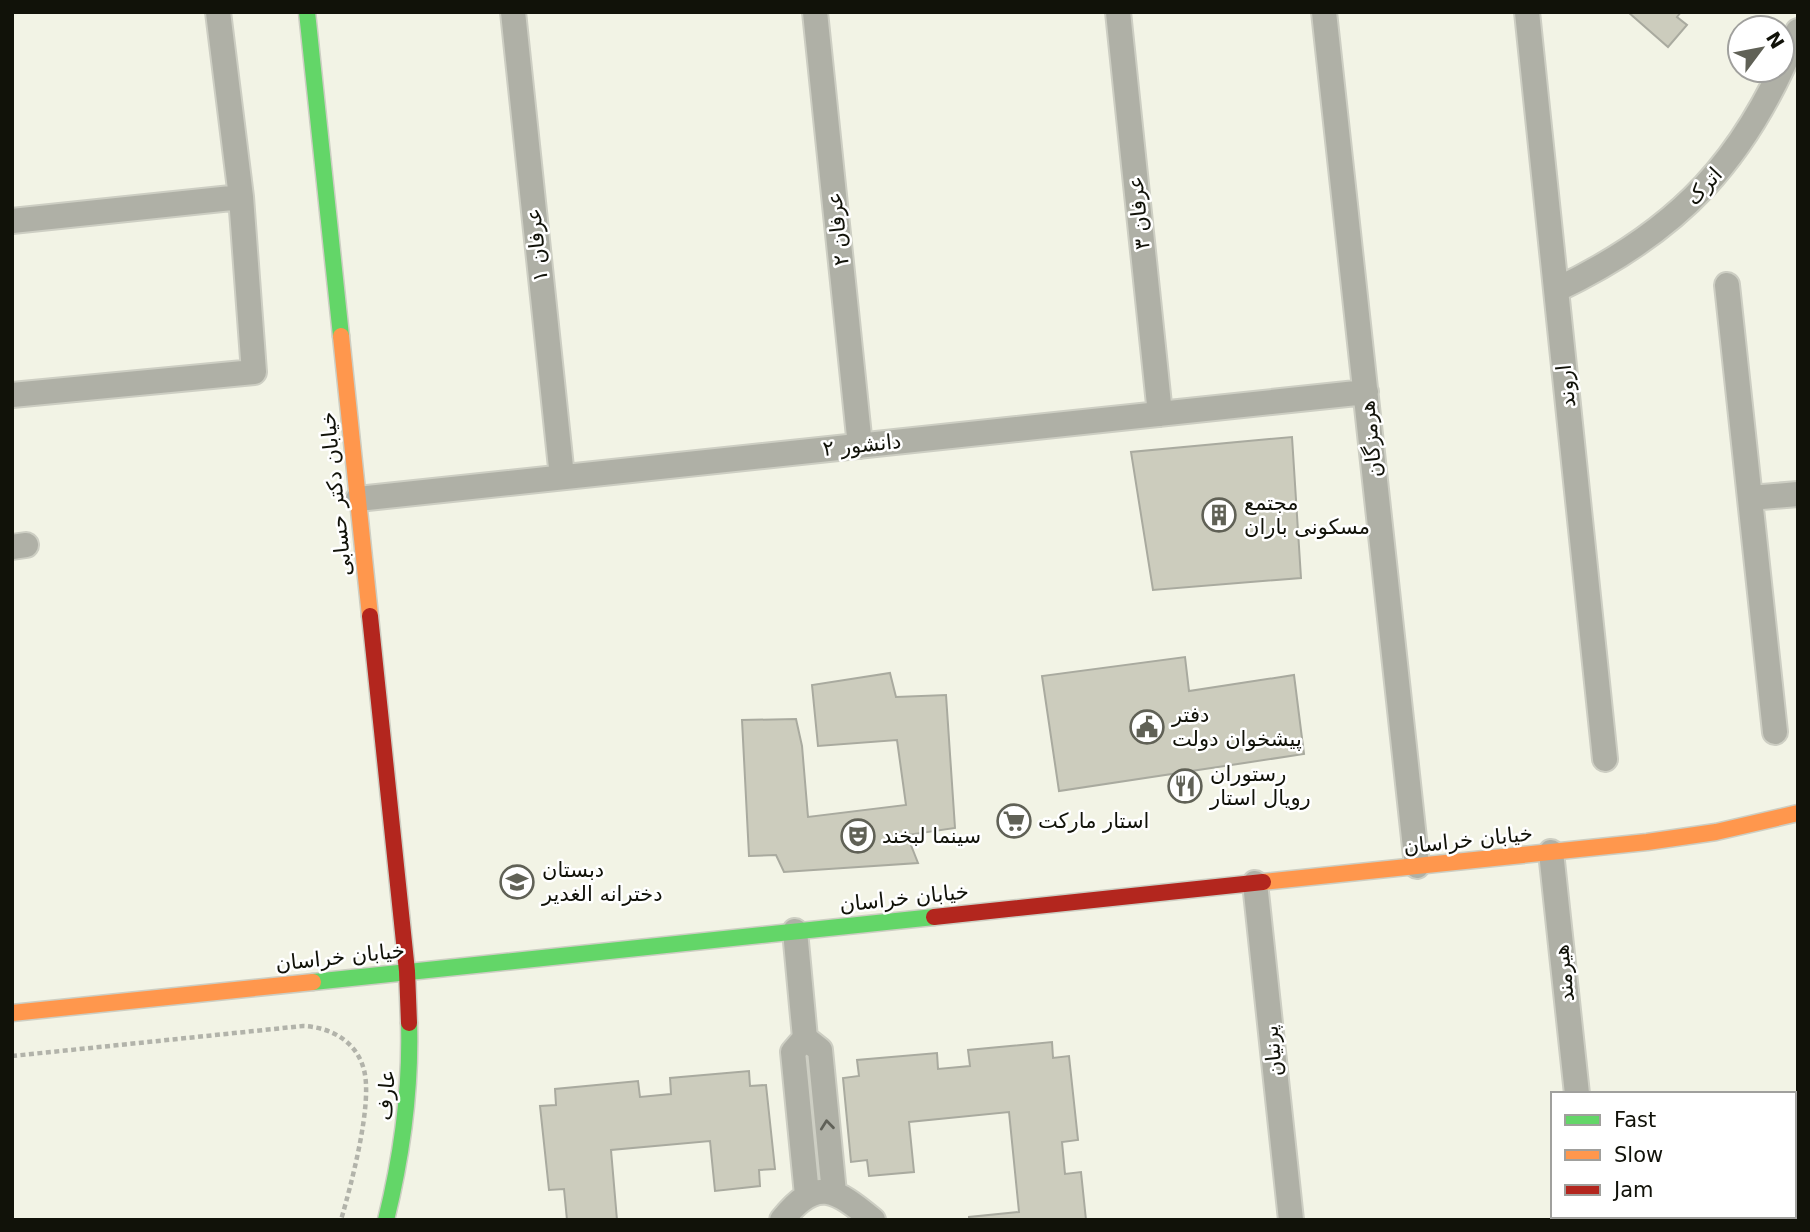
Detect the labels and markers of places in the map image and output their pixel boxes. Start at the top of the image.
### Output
place label: مجتمع مسکونی باران [1244,491,1370,539]
building icon: مجتمع مسکونی باران [1200,496,1238,534]
place label: دفتر پیشخوان دولت [1171,703,1302,751]
public building icon: دفتر پیشخوان دولت [1128,708,1166,746]
place label: رستوران رویال استار [1209,762,1311,810]
restaurant icon: رستوران رویال استار [1166,767,1204,805]
supermarket icon: استار مارکت [995,802,1033,840]
place label: استار مارکت [1038,809,1149,833]
theatre icon: سینما لبخند [839,817,877,855]
place label: سینما لبخند [882,824,981,848]
place label: دبستان دخترانه الغدیر [541,858,663,906]
school or university icon: دبستان دخترانه الغدیر [498,863,536,901]

